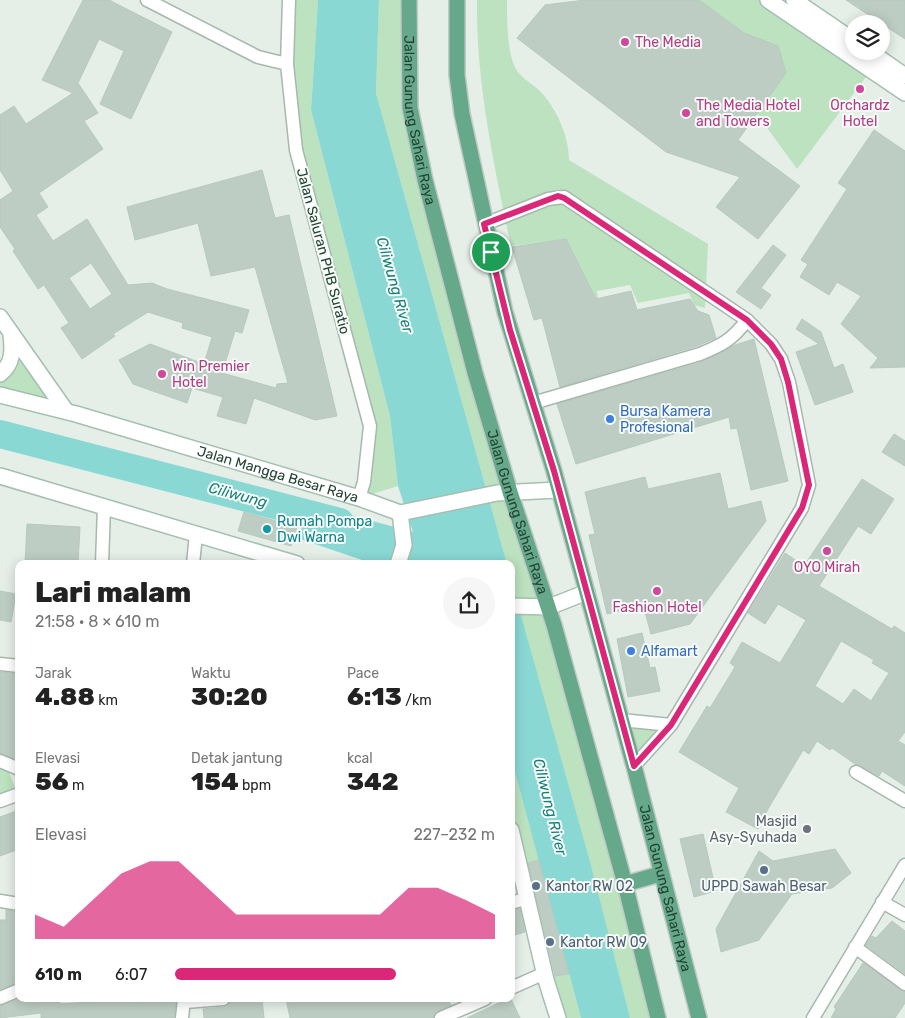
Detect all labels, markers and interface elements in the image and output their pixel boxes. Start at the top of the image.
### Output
map controls [845,15,890,60]
button: layers [845,15,890,60]
place label: The Media [635,34,701,51]
street label: Jalan Gunung Sahari Raya [401,35,440,207]
marker: The Media [619,36,631,48]
marker: Orchardz Hotel [854,83,866,95]
place label: The Media Hotel and Towers [696,97,800,130]
place label: Orchardz Hotel [830,97,890,130]
marker: The Media Hotel and Towers [680,107,692,119]
street label: Jalan Saluran PHB Suratio [293,166,353,336]
pin [470,231,512,273]
water label: Ciliwung River [373,235,418,336]
icon: arrive [477,238,505,266]
place label: Win Premier Hotel [172,358,250,391]
marker: Win Premier Hotel [156,368,168,380]
place label: Bursa Kamera Profesional [620,403,711,436]
marker: Bursa Kamera Profesional [604,413,616,425]
street label: Jalan Gunung Sahari Raya [484,427,552,596]
street label: Jalan Mangga Besar Raya [195,442,361,506]
water label: Ciliwung [207,479,269,511]
place label: Rumah Pompa Dwi Warna [277,513,372,546]
marker: Rumah Pompa Dwi Warna [261,523,273,535]
marker: OYO Mirah [821,545,833,557]
place label: OYO Mirah [794,559,860,576]
text: Lari malam [35,576,191,609]
button: share [443,577,495,629]
marker: Fashion Hotel [651,585,663,597]
place label: Fashion Hotel [612,599,702,616]
text: 21:58 · 8 × 610 m [35,612,160,631]
place label: Alfamart [641,643,698,660]
marker: Alfamart [625,645,637,657]
text: Jarak [35,665,72,682]
text: Waktu [191,665,231,682]
text: Pace [347,665,379,682]
text: 4.88 [35,682,95,711]
text: 30:20 [191,682,268,711]
text: 6:13 [347,682,402,711]
text: km [95,692,118,709]
text: /km [402,692,432,709]
text: Elevasi [35,750,80,767]
text: Detak jantung [191,750,283,767]
text: kcal [347,750,373,767]
water label: Ciliwung River [529,757,571,859]
text: 56 [35,767,68,796]
text: 154 [191,767,239,796]
text: 342 [347,767,399,796]
text: m [68,777,84,794]
text: bpm [239,777,271,794]
street label: Jalan Gunung Sahari Raya [636,803,695,973]
place label: Masjid Asy-Syuhada [710,813,797,846]
marker: Masjid Asy-Syuhada [801,823,813,835]
text: Elevasi [35,825,87,844]
text: 227–232 m [413,825,495,844]
marker: UPPD Sawah Besar [758,864,770,876]
place label: Kantor RW 02 [546,878,633,895]
place label: UPPD Sawah Besar [701,878,827,895]
marker: Kantor RW 02 [530,880,542,892]
place label: Kantor RW 09 [560,934,647,951]
marker: Kantor RW 09 [544,936,556,948]
text: 610 m [35,965,82,984]
text: 6:07 [115,965,147,984]

